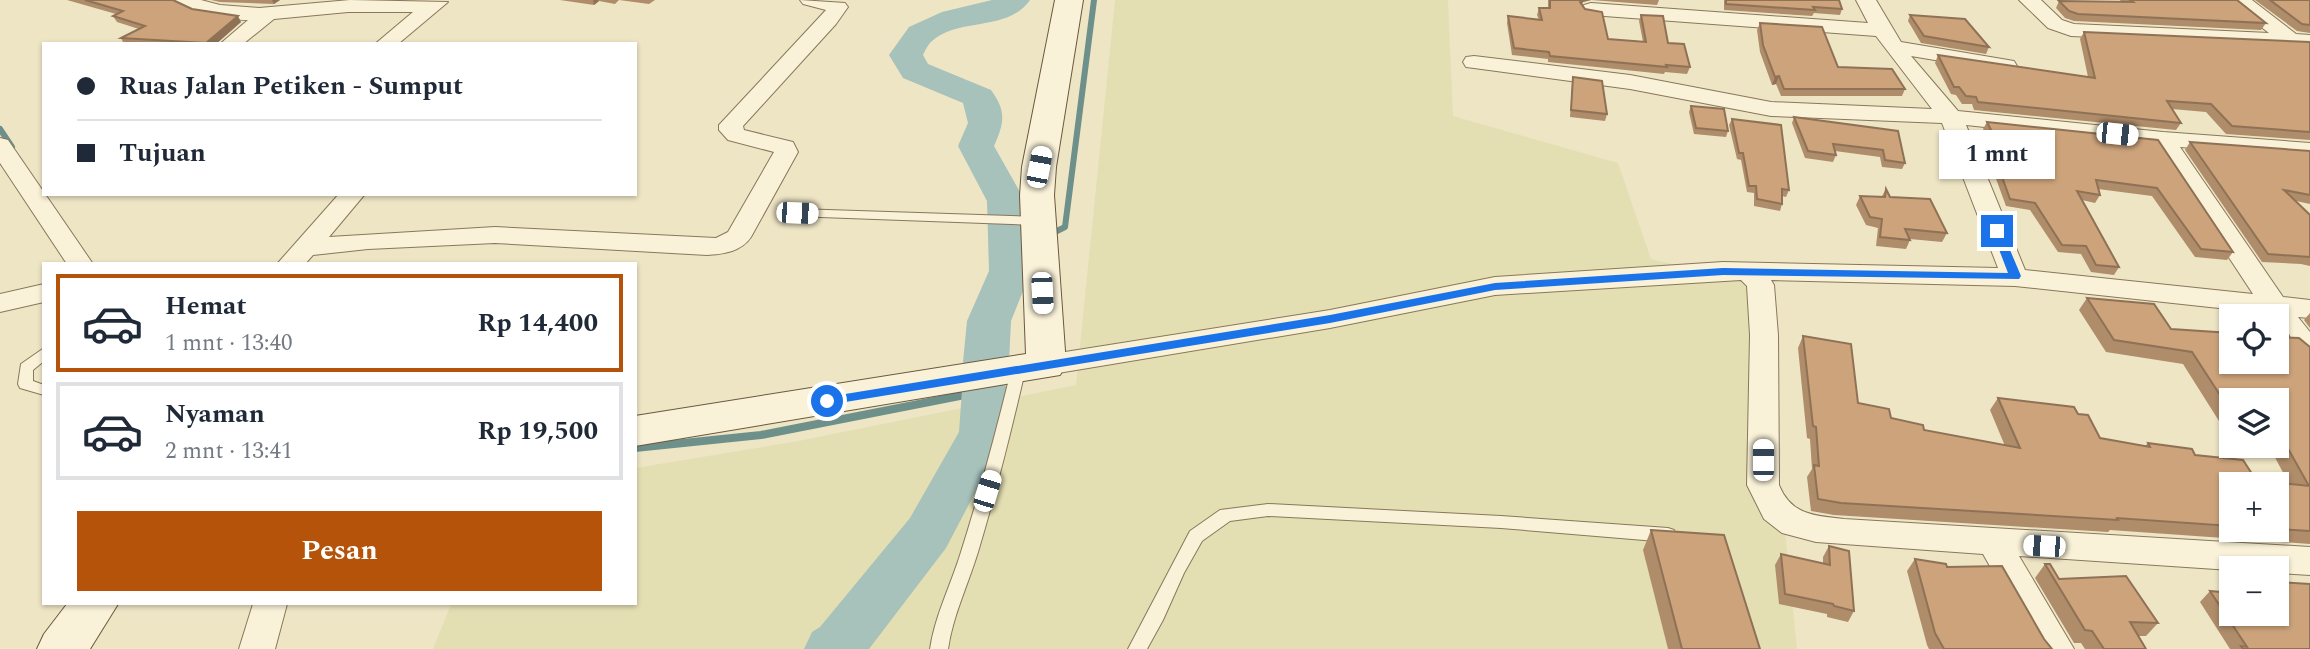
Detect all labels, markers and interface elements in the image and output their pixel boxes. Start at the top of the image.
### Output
text: Ruas Jalan Petiken - Sumput [119,66,463,106]
car [2096,121,2139,147]
callout: 1 mnt [1939,130,2055,178]
text: Tujuan [119,133,206,173]
text: 1 mnt [1966,137,2028,172]
car [1025,144,1054,190]
car [776,202,819,224]
route end [1981,215,2013,247]
car [1031,271,1054,315]
text: Hemat [165,286,246,326]
icon: car [81,292,144,355]
text: Rp 14,400 [477,303,598,343]
map controls [2219,304,2289,626]
button: locate [2219,304,2289,374]
text: 1 mnt · 13:40 [165,326,293,361]
route start [811,385,843,417]
button: layers [2219,388,2289,458]
text: Nyaman [165,394,265,434]
icon: car [81,400,144,463]
text: Rp 19,500 [477,411,598,451]
text: 2 mnt · 13:41 [165,434,293,469]
car [1753,439,1774,481]
car [971,468,1004,514]
button: + [2219,472,2289,542]
button: Pesan [77,511,602,591]
car [2023,534,2066,558]
button: − [2219,556,2289,626]

